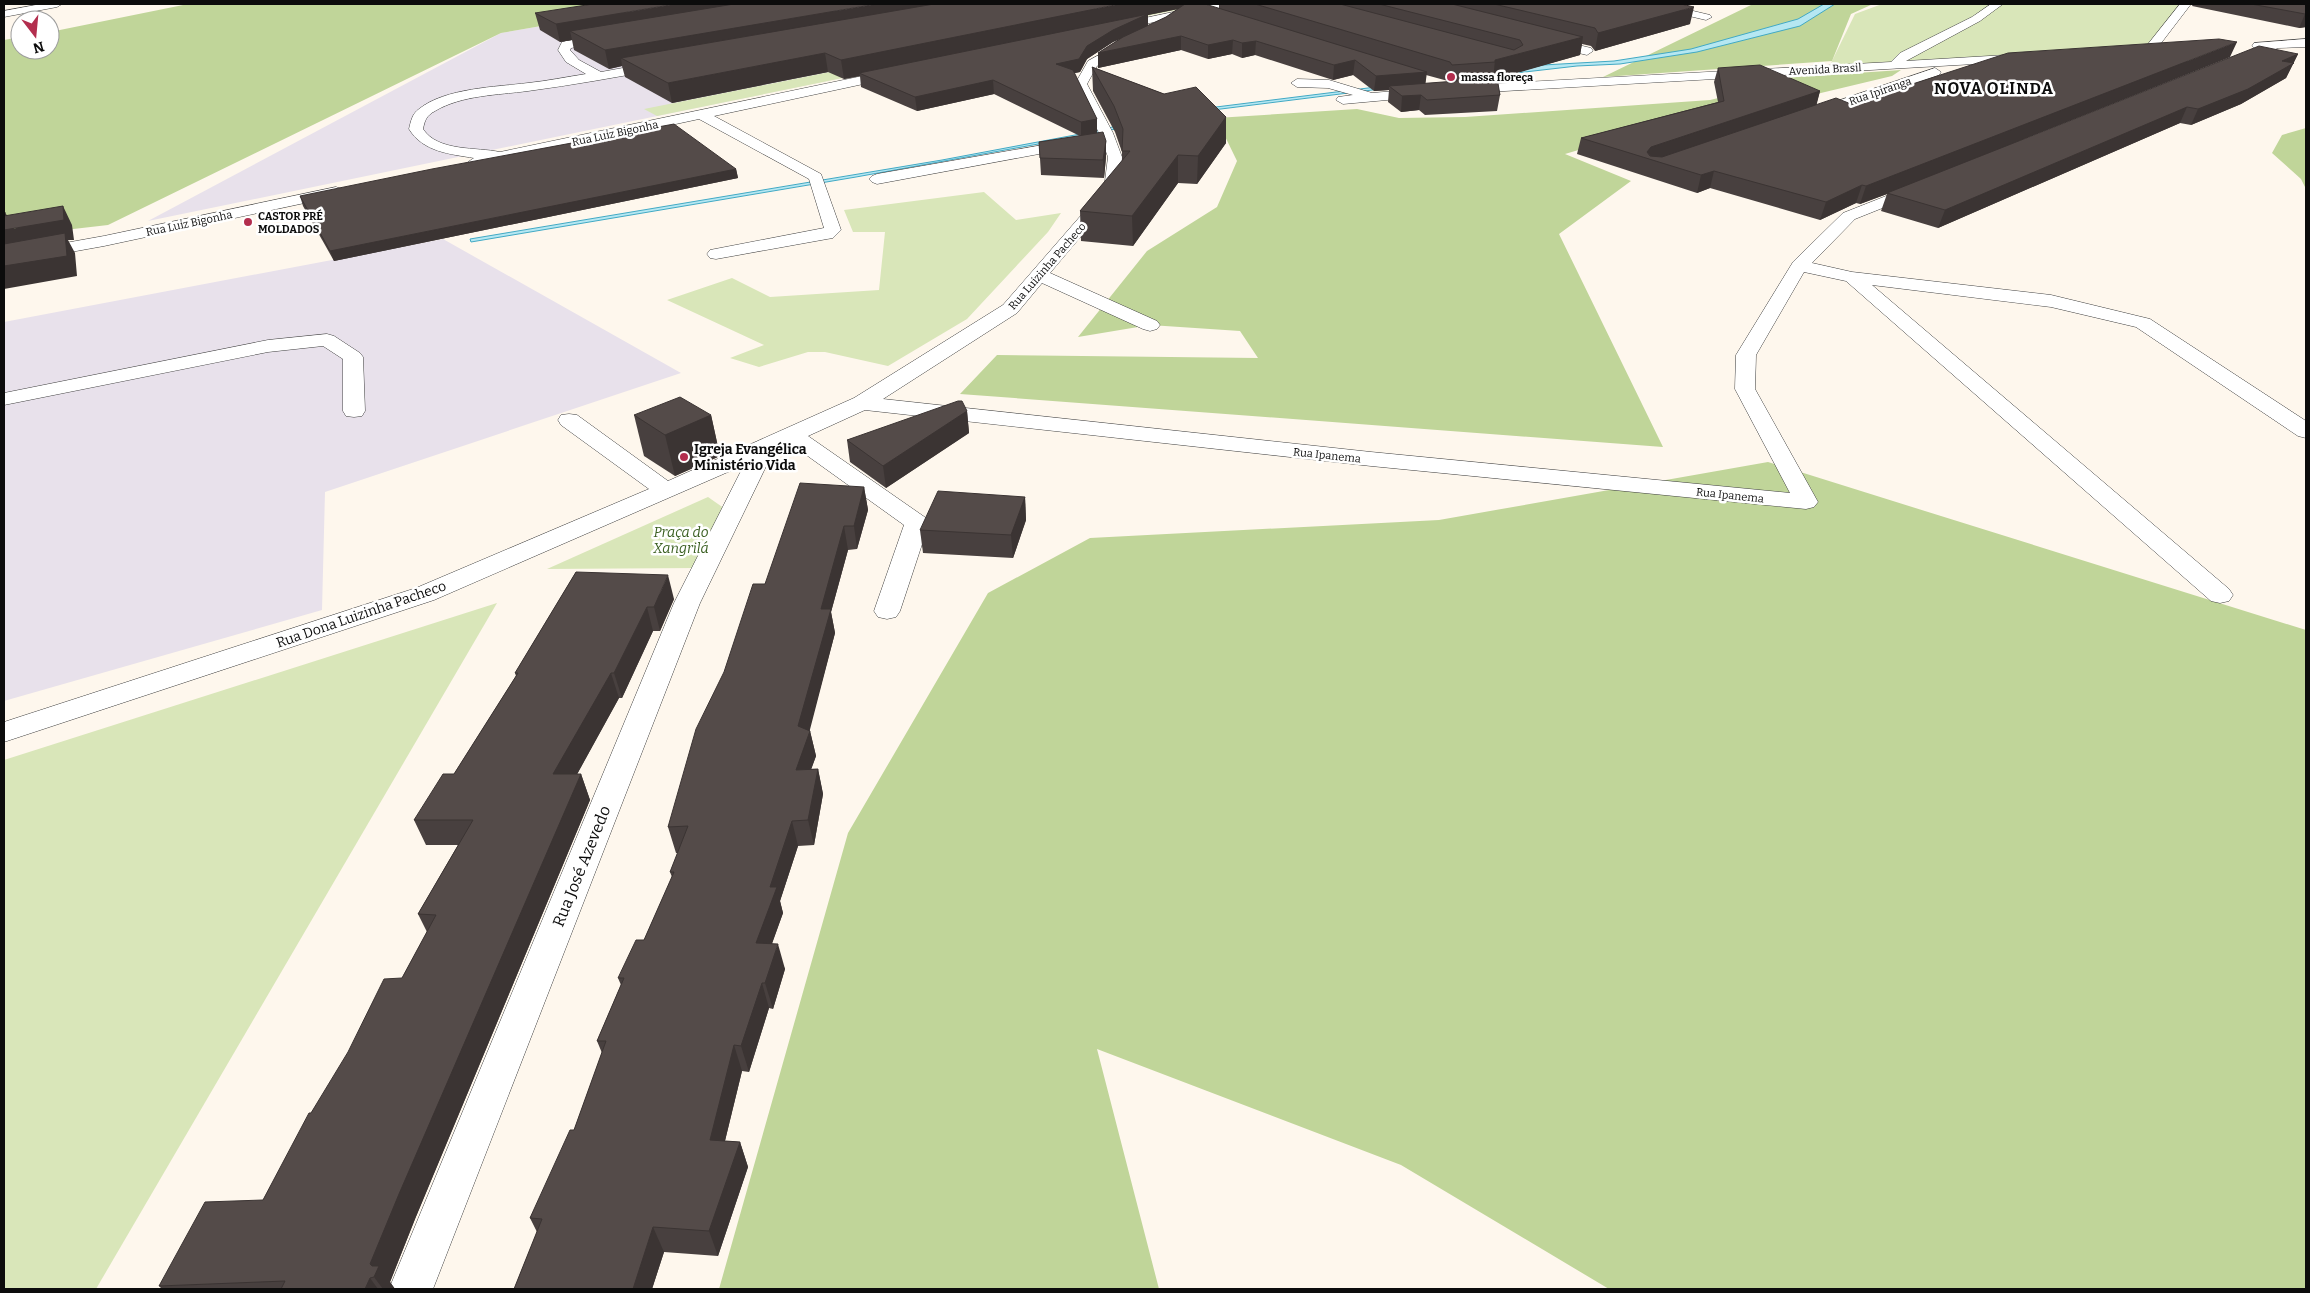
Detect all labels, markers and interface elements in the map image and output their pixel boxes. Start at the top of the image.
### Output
north arrow [10,10,60,60]
text: N [31,37,46,57]
street label: Avenida Brasil [1788,61,1862,78]
marker: massa floreça [1445,71,1457,83]
place label: massa floreça [1461,71,1534,84]
street label: Rua Ipiranga [1847,75,1913,108]
district label: NOVA OLINDA [1934,79,2054,98]
street label: Rua Luiz Bigonha [571,118,659,149]
street label: Rua Luiz Bigonha [145,208,233,239]
place label: CASTOR PRÉ MOLDADOS [258,209,323,236]
marker: CASTOR PRÉ MOLDADOS [242,216,254,228]
street label: Rua Luizinha Pacheco [1006,220,1089,312]
place label: Igreja Evangélica Ministério Vida [694,441,807,474]
street label: Rua Ipanema [1292,445,1361,466]
marker: Igreja Evangélica Ministério Vida [678,451,690,463]
street label: Rua Ipanema [1695,485,1764,506]
park label: Praça do Xangrilá [652,524,709,557]
street label: Rua Dona Luizinha Pacheco [274,577,448,652]
street label: Rua José Azevedo [549,803,614,929]

